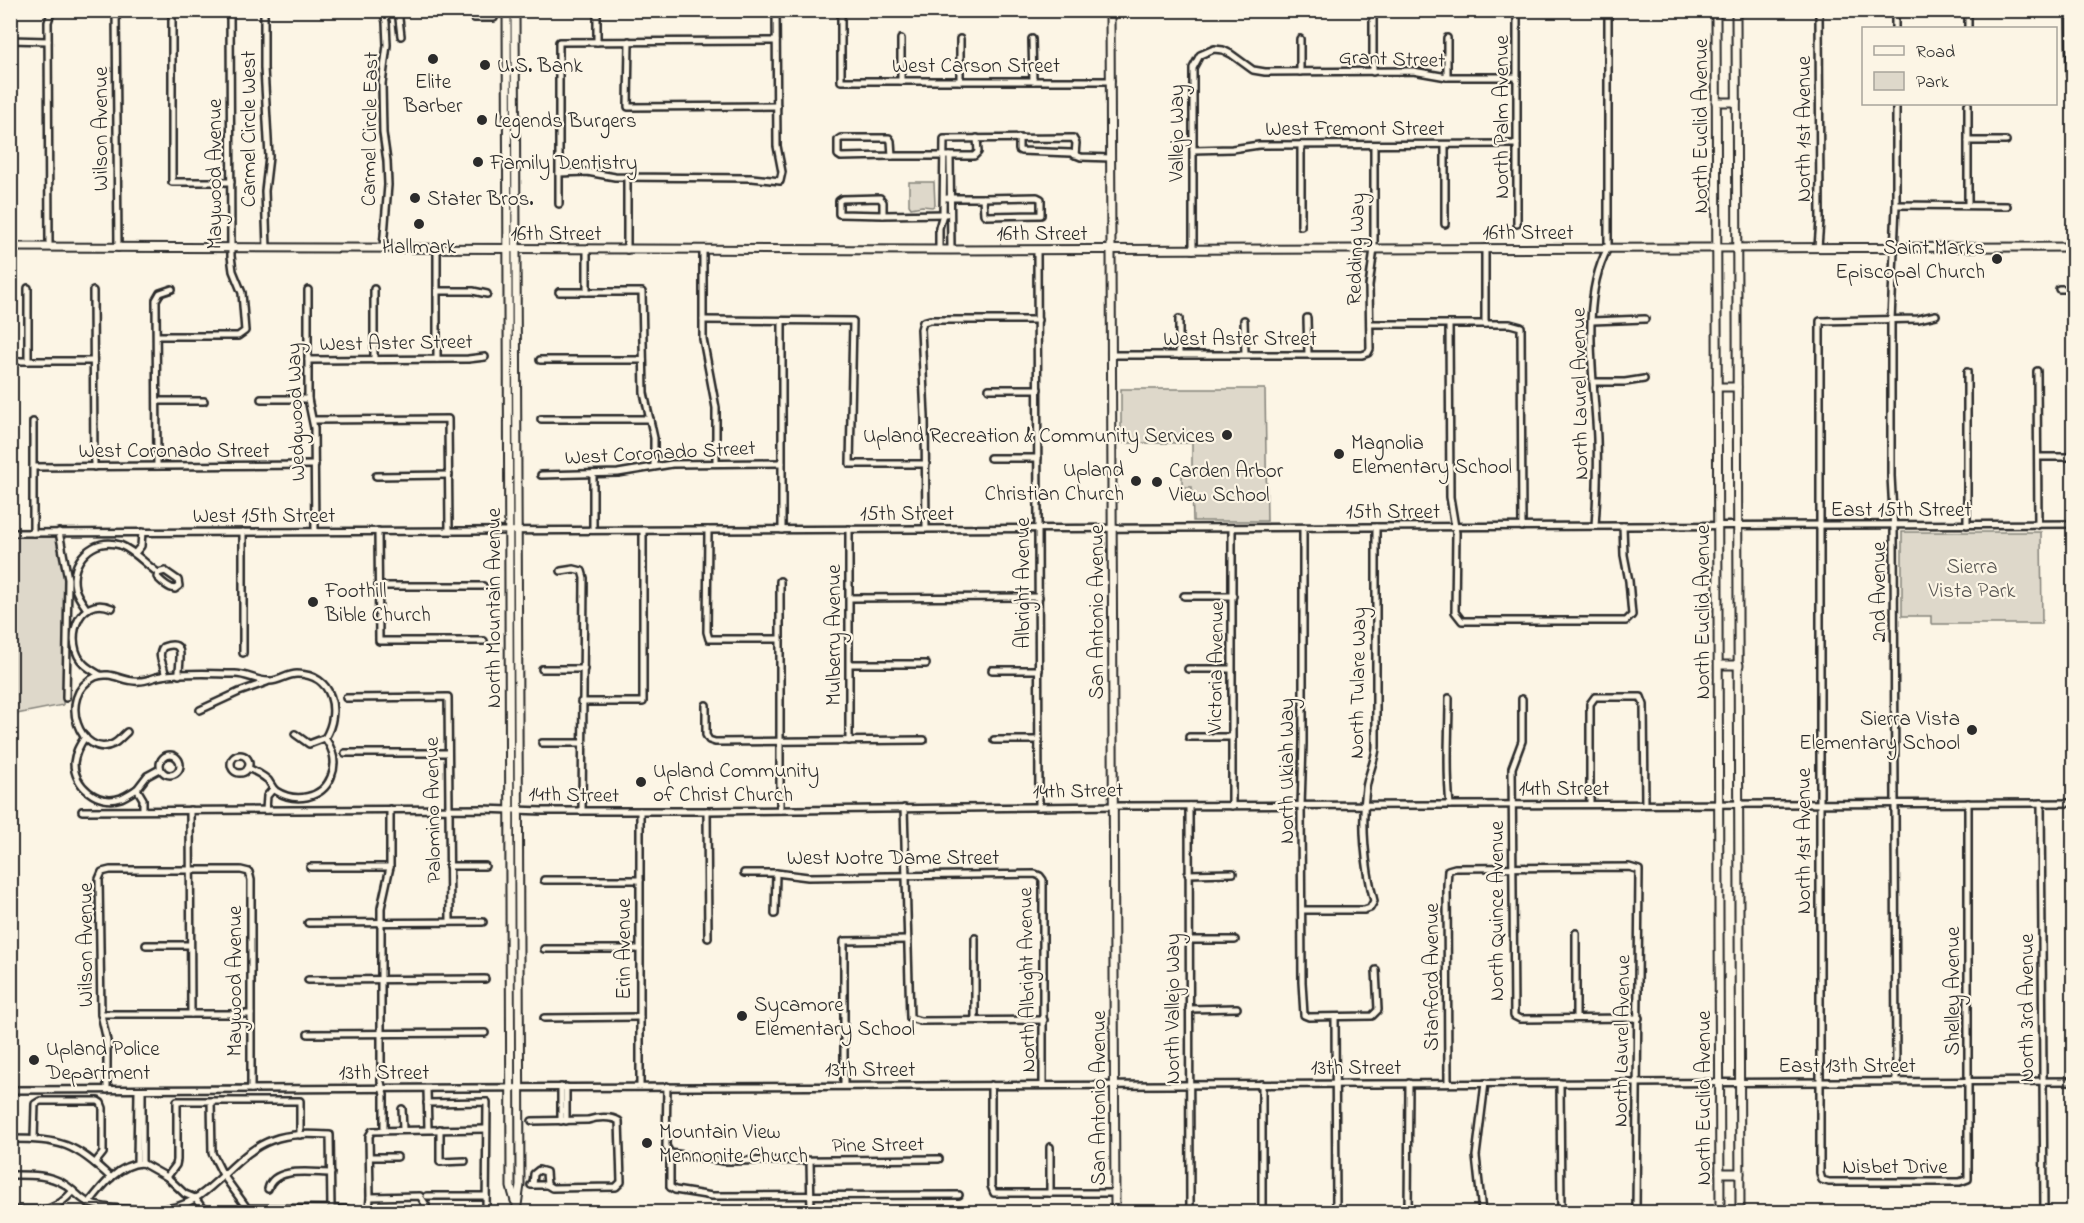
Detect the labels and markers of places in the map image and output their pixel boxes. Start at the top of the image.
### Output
marker: Elite Barber [426,52,440,66]
place label: U.S. Bank [497,52,583,82]
marker: U.S. Bank [478,58,492,72]
place label: Elite Barber [403,68,463,122]
place label: Legends Burgers [494,107,637,139]
marker: Legends Burgers [475,113,489,127]
place label: Family Dentistry [489,149,637,181]
marker: Family Dentistry [471,155,485,169]
place label: Stater Bros. [427,185,534,215]
marker: Stater Bros. [408,191,422,205]
marker: Hallmark [412,217,426,231]
place label: Hallmark [382,233,457,263]
place label: Saint Marks Episcopal Church [1835,234,1985,288]
marker: Saint Marks Episcopal Church [1990,252,2004,266]
place label: Upland Recreation & Community Services [863,422,1215,454]
marker: Upland Recreation & Community Services [1220,428,1234,442]
place label: Magnolia Elementary School [1351,429,1512,485]
marker: Magnolia Elementary School [1332,447,1346,461]
place label: Upland Christian Church [984,456,1124,510]
place label: Carden Arbor View School [1168,457,1284,511]
marker: Upland Christian Church [1129,474,1143,488]
marker: Carden Arbor View School [1150,475,1164,489]
place label: Foothill Bible Church [324,577,431,631]
marker: Foothill Bible Church [306,595,320,609]
place label: Sierra Vista Elementary School [1799,705,1960,761]
marker: Sierra Vista Elementary School [1965,723,1979,737]
place label: Upland Community of Christ Church [653,757,819,811]
marker: Upland Community of Christ Church [634,775,648,789]
place label: Sycamore Elementary School [754,991,915,1047]
marker: Sycamore Elementary School [735,1009,749,1023]
place label: Upland Police Department [45,1035,160,1089]
marker: Upland Police Department [27,1053,41,1067]
place label: Mountain View Mennonite Church [659,1118,808,1172]
marker: Mountain View Mennonite Church [640,1136,654,1150]

